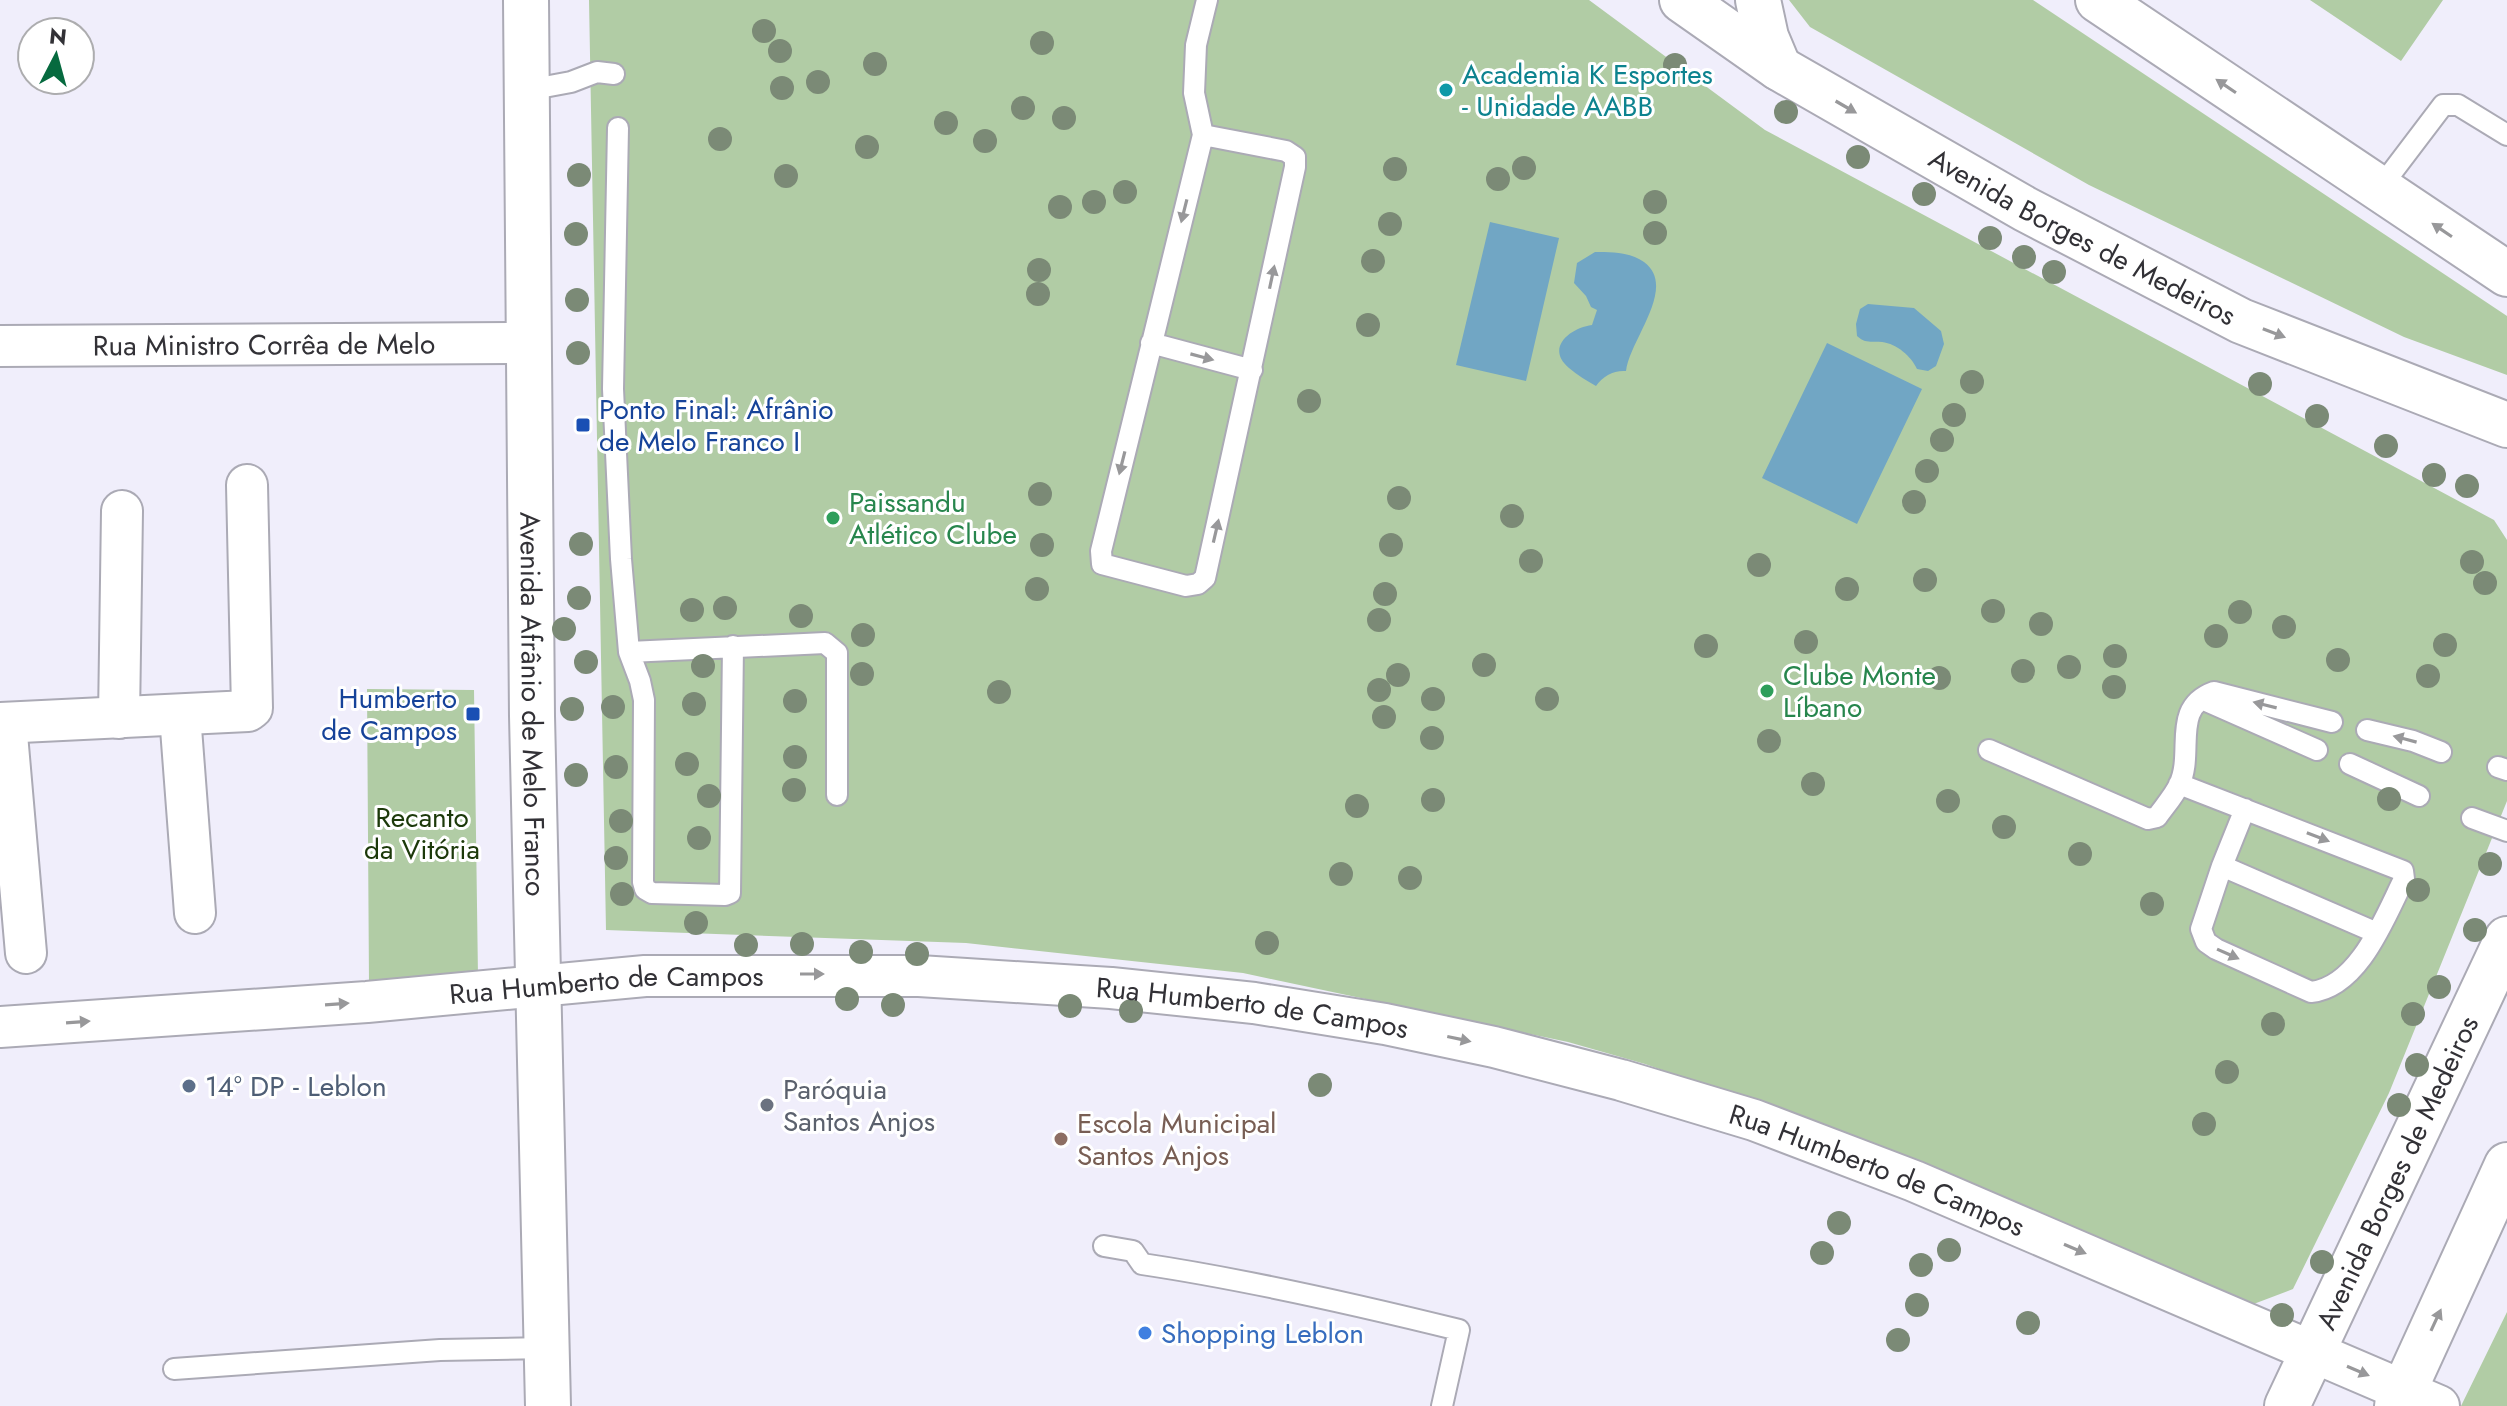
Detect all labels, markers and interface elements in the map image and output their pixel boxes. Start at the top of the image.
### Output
north arrow [16,16,96,96]
text: N [48,19,68,53]
place label: Academia K Esportes - Unidade AABB [1462,54,1713,127]
one-way arrow [2216,78,2237,93]
marker: Academia K Esportes - Unidade AABB [1437,81,1455,99]
one-way arrow [1835,100,1858,114]
street label: Avenida Borges de Medeiros [1922,138,2243,336]
one-way arrow [1178,198,1190,223]
one-way arrow [2432,223,2453,238]
one-way arrow [1266,264,1279,289]
street label: Rua Ministro Corrêa de Melo [93,323,435,366]
one-way arrow [2262,327,2286,340]
one-way arrow [1189,351,1214,363]
place label: Ponto Final: Afrânio de Melo Franco I [599,389,834,462]
marker: Ponto Final: Afrânio de Melo Franco I [574,416,592,434]
one-way arrow [1115,451,1128,476]
place label: Paissandu Atlético Clube [849,482,1017,555]
marker: Paissandu Atlético Clube [824,509,842,527]
street label: Avenida Afrânio de Melo Franco [510,511,557,897]
one-way arrow [1210,518,1223,543]
place label: Clube Monte Líbano [1783,655,1936,728]
place label: Humberto de Campos [321,678,457,751]
marker: Clube Monte Líbano [1758,682,1776,700]
one-way arrow [2252,698,2277,710]
marker: Humberto de Campos [464,705,482,723]
one-way arrow [2392,733,2417,745]
park label: Recanto da Vitória [364,797,480,870]
one-way arrow [2306,831,2330,844]
one-way arrow [2217,948,2240,961]
street label: Rua Humberto de Campos [447,956,764,1015]
street label: Rua Humberto de Campos [1095,967,1412,1049]
one-way arrow [800,968,825,980]
one-way arrow [325,997,350,1010]
street label: Avenida Borges de Medeiros [2305,1009,2489,1336]
one-way arrow [66,1015,91,1028]
one-way arrow [1447,1034,1472,1046]
place label: 14º DP - Leblon [205,1066,387,1107]
place label: Paróquia Santos Anjos [783,1069,935,1142]
marker: 14º DP - Leblon [180,1077,198,1095]
street label: Rua Humberto de Campos [1724,1093,2031,1247]
marker: Paróquia Santos Anjos [758,1096,776,1114]
place label: Escola Municipal Santos Anjos [1077,1103,1277,1176]
marker: Escola Municipal Santos Anjos [1052,1130,1070,1148]
one-way arrow [2063,1243,2087,1256]
one-way arrow [2429,1308,2443,1331]
place label: Shopping Leblon [1161,1313,1364,1354]
marker: Shopping Leblon [1136,1324,1154,1342]
one-way arrow [2346,1364,2370,1378]

